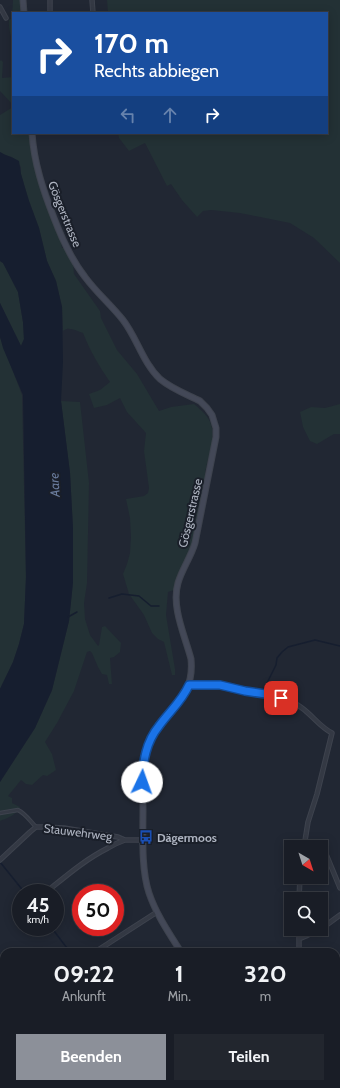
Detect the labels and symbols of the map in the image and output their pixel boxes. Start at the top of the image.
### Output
street label: Gösgerstrasse [45,179,85,249]
water label: Aare [45,472,63,499]
street label: Gösgerstrasse [175,477,205,549]
pin [264,681,298,715]
position arrow [121,761,163,803]
street label: Stauwehrweg [43,820,114,844]
bus stop icon: Dägermoos [138,829,154,845]
place label: Dägermoos [157,830,217,845]
north arrow [284,840,328,884]
speed limit sign: 50 [72,884,124,936]

